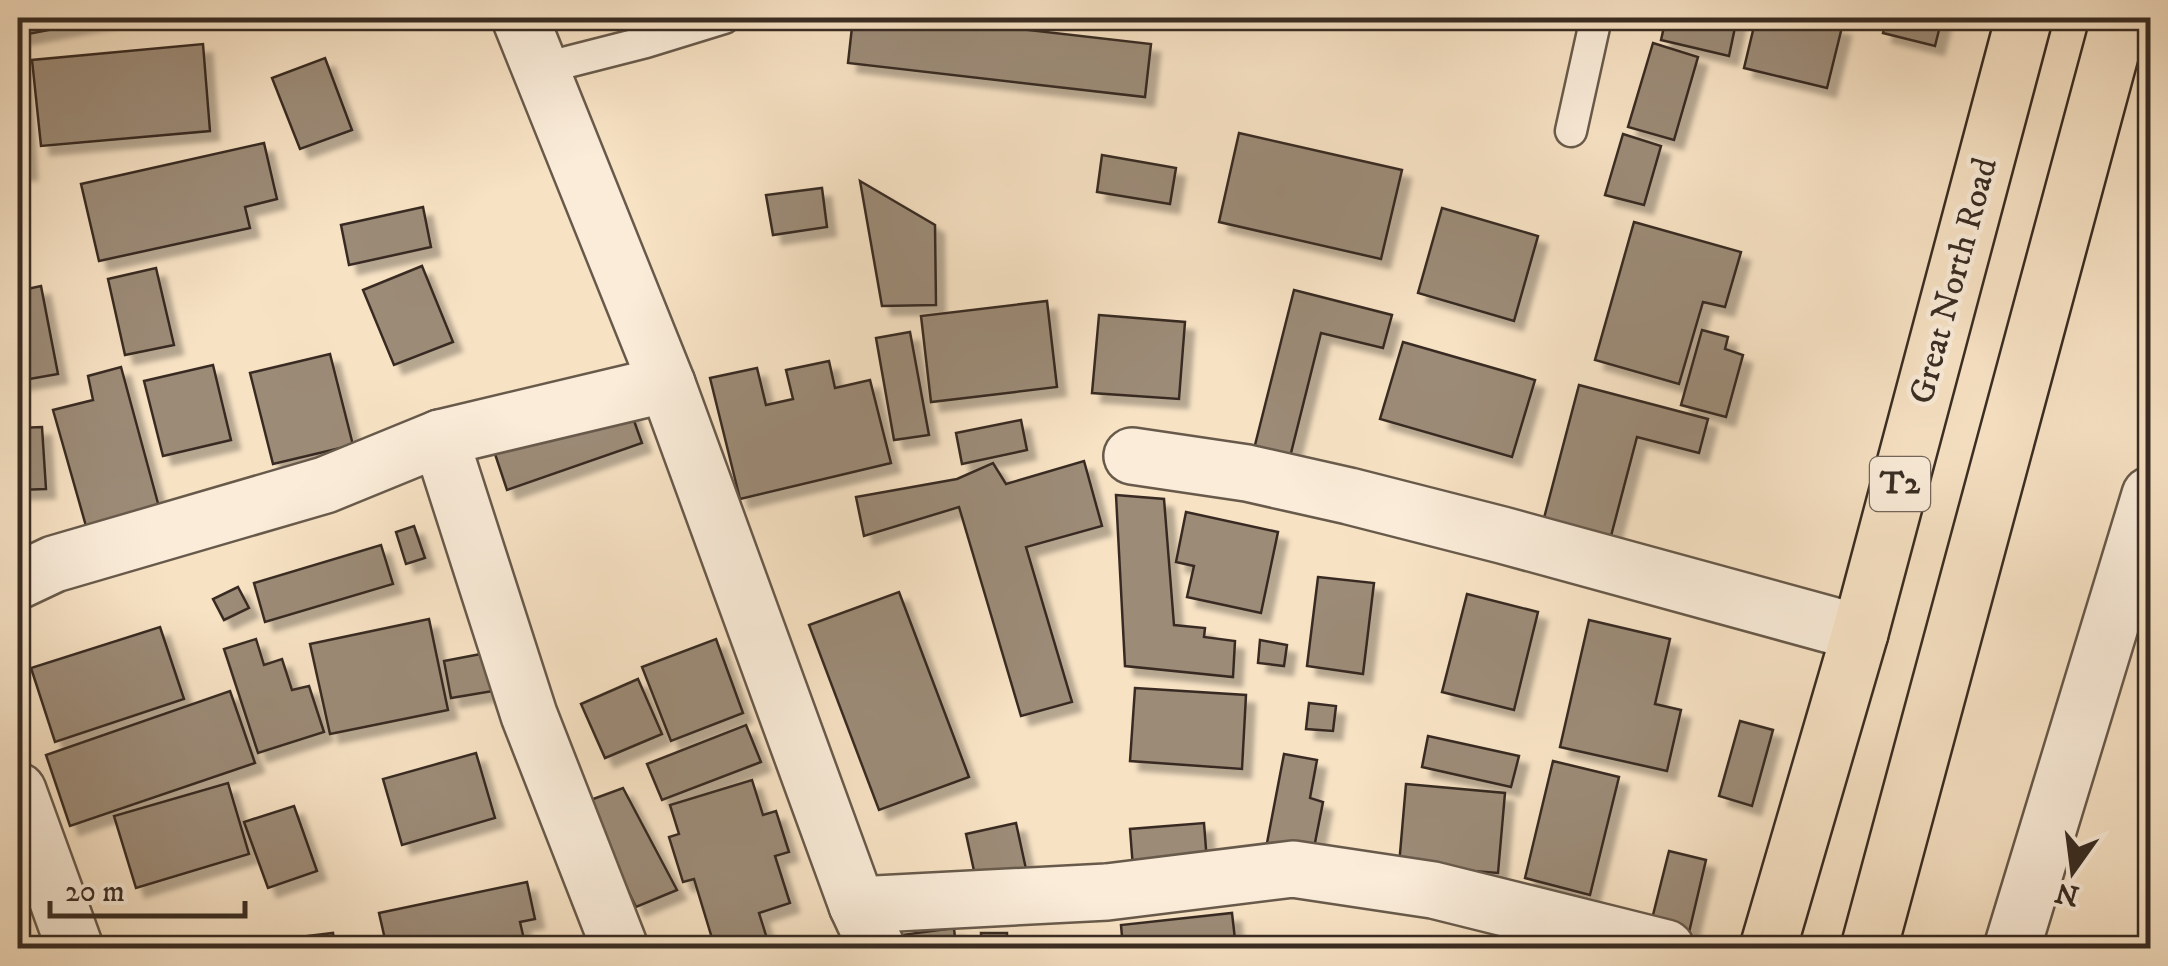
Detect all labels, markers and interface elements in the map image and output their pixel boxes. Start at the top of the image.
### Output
street label: Great North Road [1900,153,2008,409]
road number: T2 [1870,457,1930,511]
north arrow [2023,821,2123,921]
scale bar [50,856,245,918]
text: 20 m [65,874,125,911]
text: N [2052,874,2083,914]

